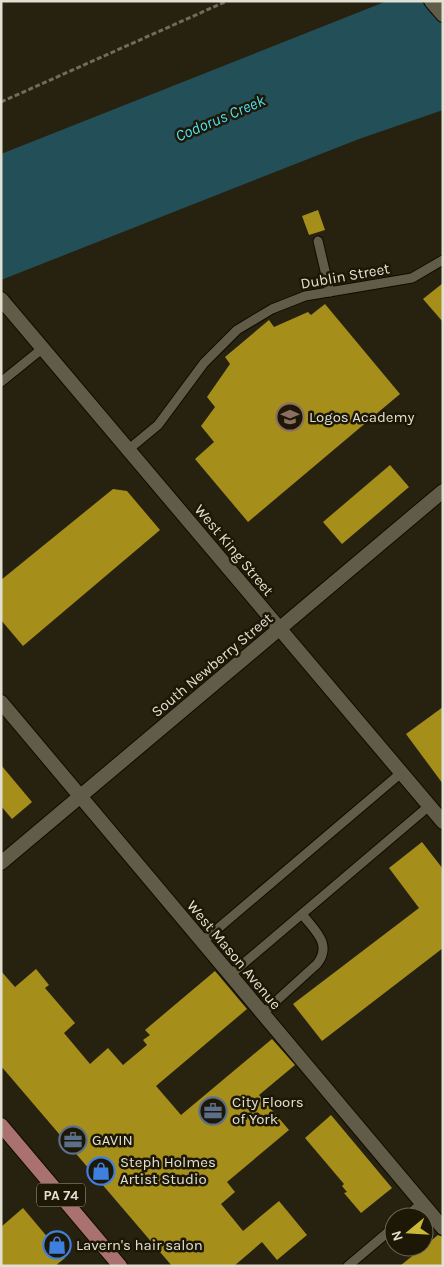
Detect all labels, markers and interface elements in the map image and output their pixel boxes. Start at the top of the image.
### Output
water label: Codorus Creek [172,90,268,145]
street label: Dublin Street [299,259,391,293]
school or university icon: Logos Academy [275,402,305,432]
place label: Logos Academy [309,408,415,426]
street label: West King Street [191,501,278,600]
street label: South Newberry Street [148,609,277,721]
street label: West Mason Avenue [183,897,285,1013]
place label: City Floors of York [232,1093,304,1128]
office icon: City Floors of York [198,1096,228,1126]
office icon: GAVIN [58,1125,88,1155]
place label: GAVIN [92,1131,133,1149]
place label: Steph Holmes Artist Studio [120,1153,216,1188]
shop icon: Steph Holmes Artist Studio [86,1156,116,1186]
road number: PA 74 [37,1184,85,1206]
north arrow [384,1207,434,1257]
text: N [387,1228,407,1243]
shop icon: Lavern's hair salon [42,1230,72,1260]
place label: Lavern's hair salon [76,1236,203,1254]

